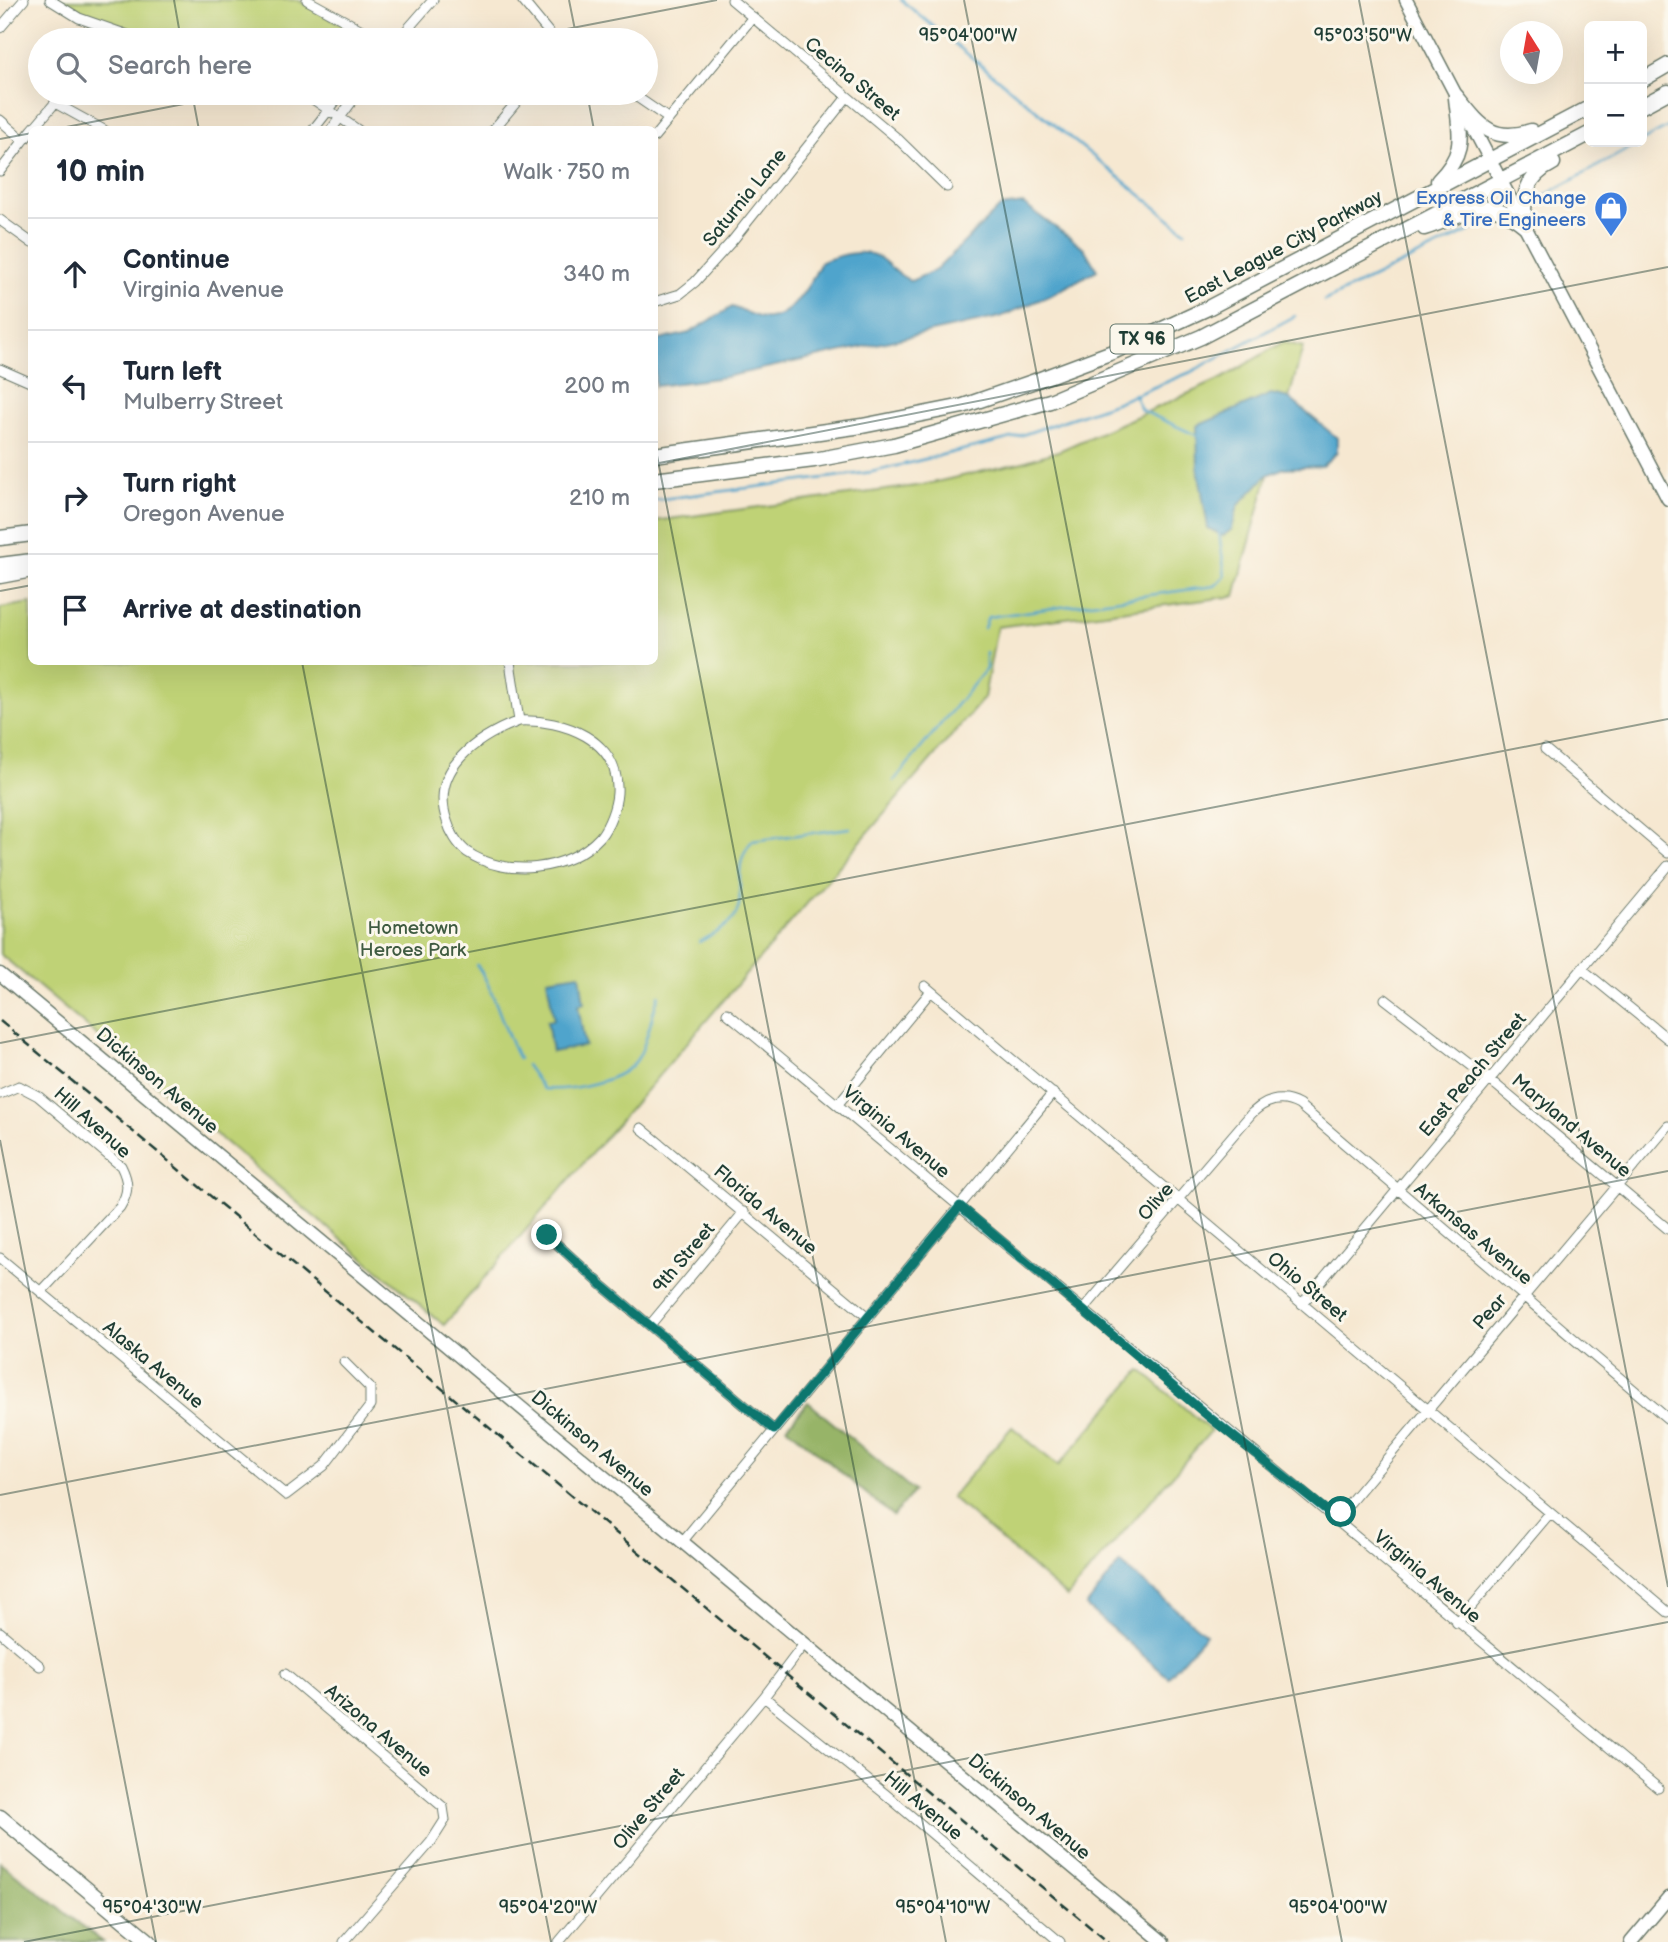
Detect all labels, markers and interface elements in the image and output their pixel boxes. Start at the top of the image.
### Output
north arrow [1500,21,1563,84]
map controls [1584,21,1647,147]
button: + [1584,21,1647,84]
text: 95°04'00"W [919,25,1018,46]
text: 95°03'50"W [1314,25,1413,46]
search box [28,28,658,105]
street label: Cecina Street [800,33,905,126]
icon: search [52,48,90,86]
text: Search here [108,51,252,82]
button: − [1584,84,1647,147]
street label: Saturnia Lane [699,144,792,252]
text: 10 min [56,154,145,190]
text: Walk · 750 m [503,158,630,186]
street label: East League City Parkway [1181,185,1387,309]
place label: Express Oil Change & Tire Engineers [1416,187,1586,232]
shop icon: Express Oil Change & Tire Engineers [1592,189,1630,238]
text: Continue [123,245,230,276]
icon: ahead [56,255,94,293]
text: 340 m [563,260,630,288]
text: Virginia Avenue [123,276,284,304]
road number: TX 96 [1110,324,1174,354]
text: Turn left [123,357,222,388]
icon: left [56,367,94,405]
text: 200 m [564,372,630,400]
text: Mulberry Street [123,388,283,416]
text: Turn right [123,469,236,500]
icon: right [56,479,94,517]
text: 210 m [569,484,630,512]
text: Oregon Avenue [123,500,285,528]
icon: arrive [56,591,94,629]
text: Arrive at destination [123,595,362,626]
park label: Hometown Heroes Park [360,917,467,962]
street label: East Peach Street [1415,1008,1532,1141]
street label: Dickinson Avenue [91,1023,223,1139]
street label: Maryland Avenue [1507,1069,1635,1183]
street label: Virginia Avenue [838,1081,954,1184]
street label: Hill Avenue [49,1083,135,1164]
street label: Florida Avenue [709,1160,821,1260]
street label: Olive [1133,1178,1179,1226]
street label: Arkansas Avenue [1409,1178,1537,1290]
street label: 9th Street [648,1218,720,1298]
route end [531,1219,562,1250]
street label: Ohio Street [1262,1247,1352,1327]
street label: Pear [1468,1288,1513,1335]
street label: Alaska Avenue [98,1316,208,1414]
street label: Dickinson Avenue [526,1386,658,1502]
route start [1325,1496,1356,1527]
street label: Virginia Avenue [1369,1526,1485,1629]
street label: Arizona Avenue [320,1680,436,1783]
street label: Dickinson Avenue [963,1749,1095,1865]
street label: Olive Street [608,1763,690,1855]
street label: Hill Avenue [879,1767,967,1846]
text: 95°04'30"W [102,1897,202,1918]
text: 95°04'20"W [499,1897,598,1918]
text: 95°04'10"W [895,1897,991,1918]
text: 95°04'00"W [1289,1897,1388,1918]

